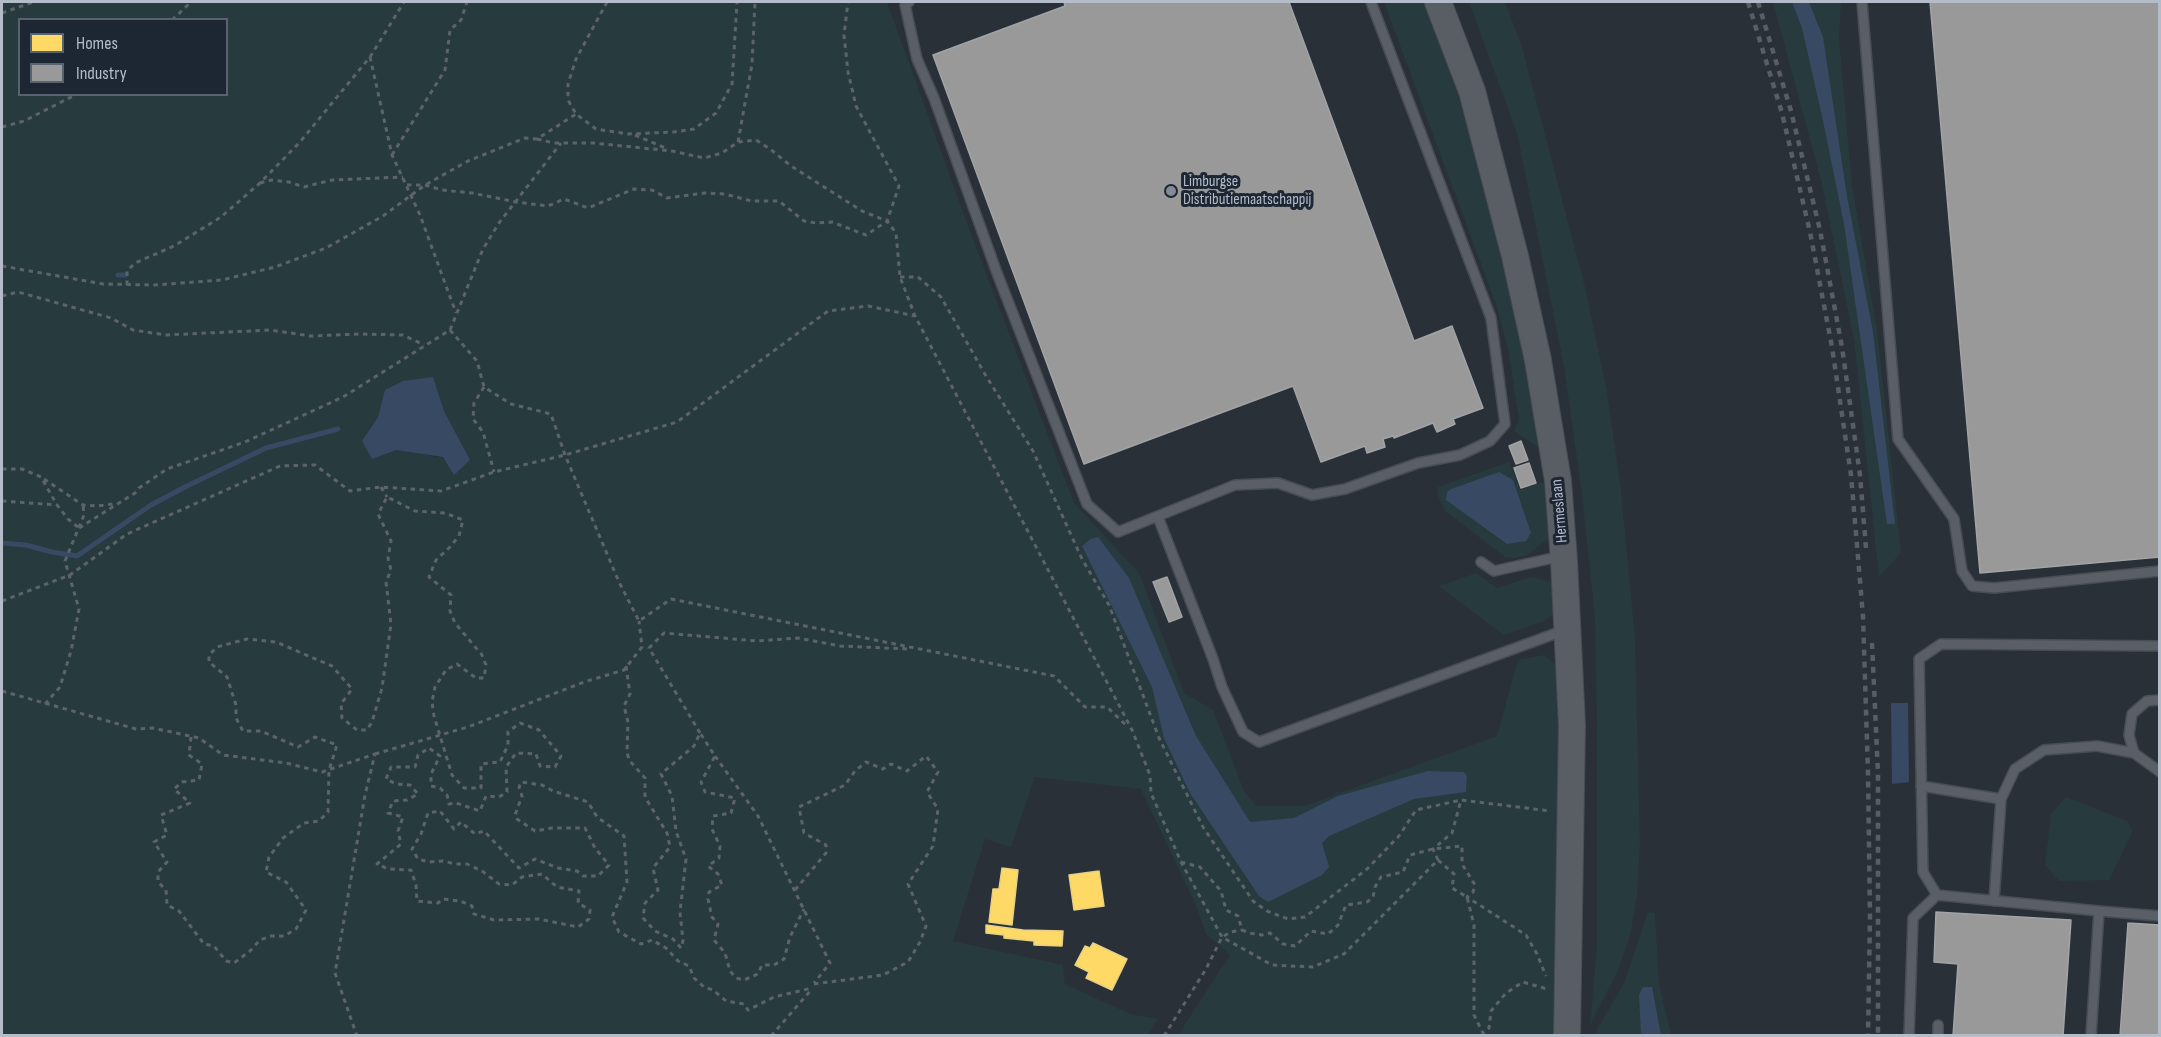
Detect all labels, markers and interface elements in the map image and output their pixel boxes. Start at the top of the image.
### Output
legend [18,18,228,96]
text: Homes [76,33,118,54]
text: Industry [76,63,127,84]
place label: Limburgse Distributiemaatschappij [1183,172,1311,210]
marker: Limburgse Distributiemaatschappij [1164,184,1178,198]
street label: Hermeslaan [1548,478,1572,544]

